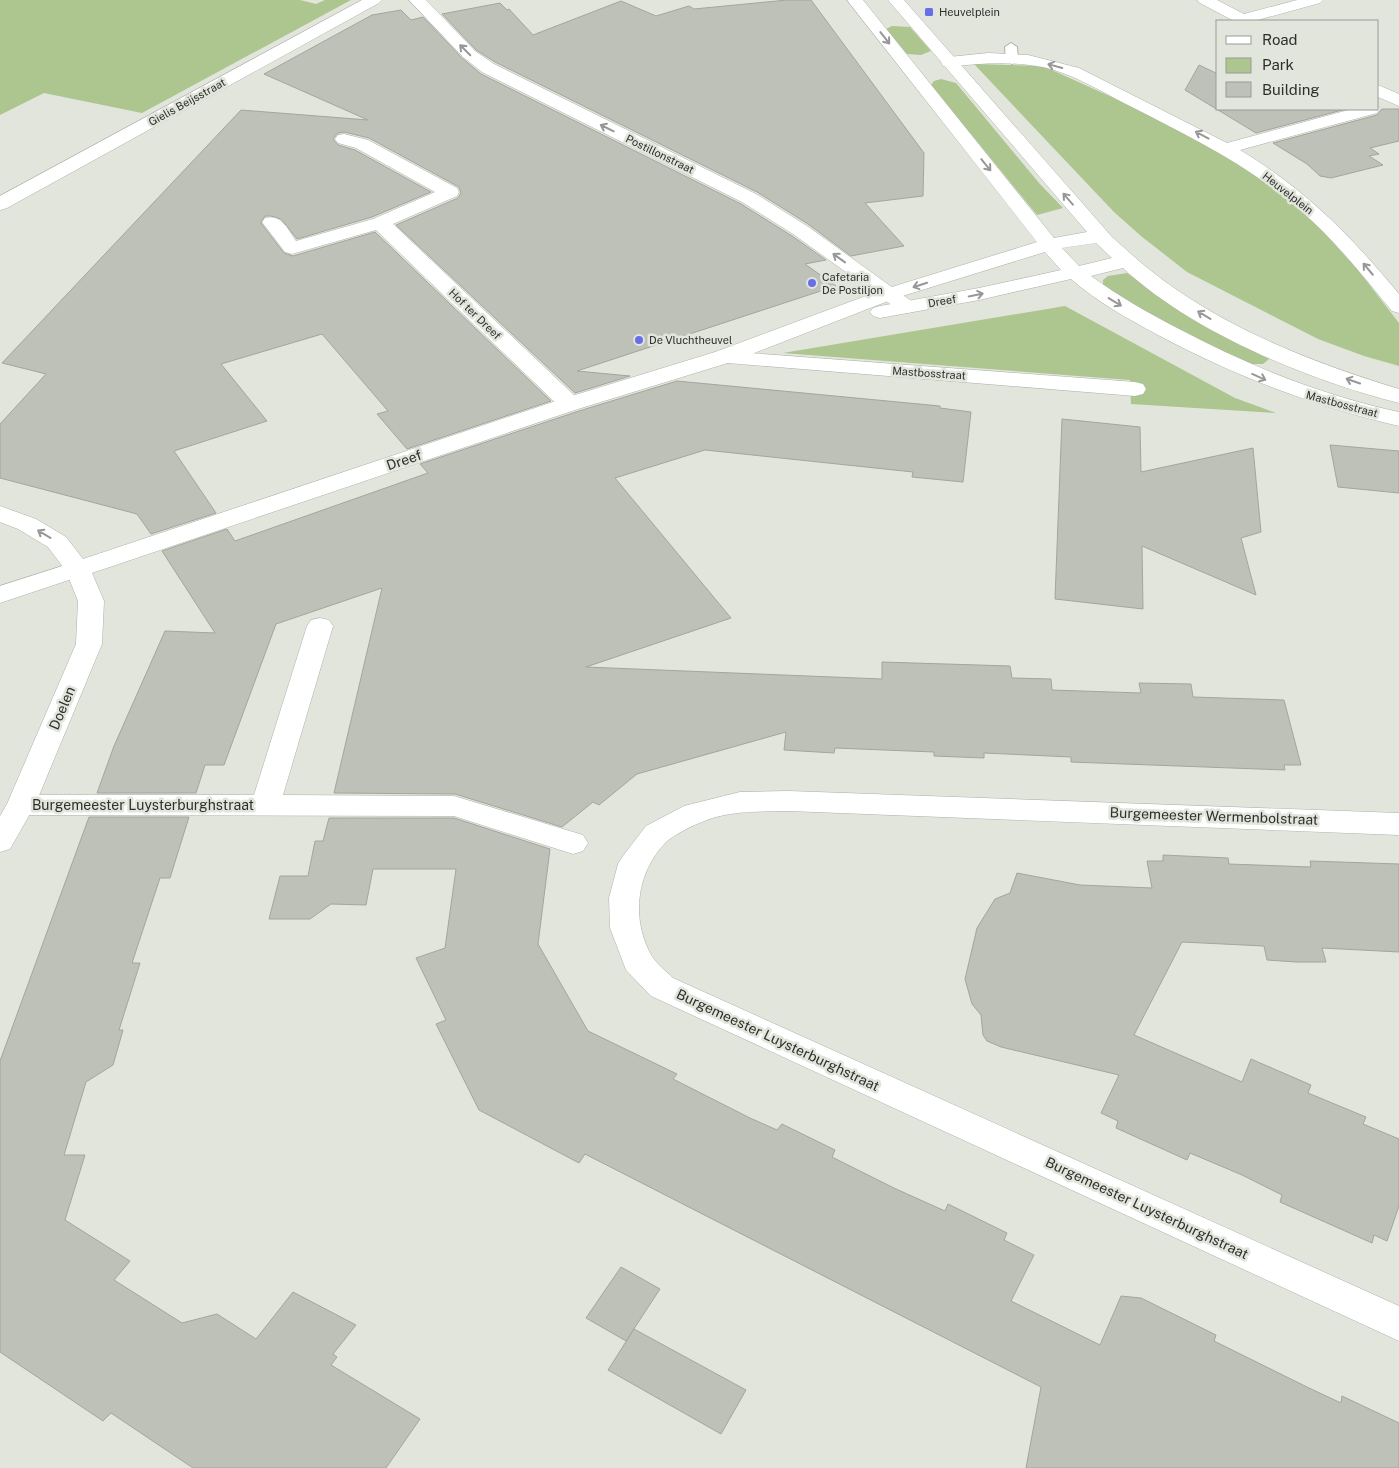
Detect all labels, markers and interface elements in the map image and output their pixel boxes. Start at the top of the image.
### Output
marker: Heuvelplein [923,6,935,18]
place label: Heuvelplein [939,6,1000,18]
legend [1216,20,1379,110]
text: Road [1262,31,1298,48]
one-way arrow [879,32,890,45]
one-way arrow [459,43,471,56]
text: Park [1262,56,1294,73]
one-way arrow [1048,60,1064,70]
street label: Gielis Beijsstraat [146,76,228,128]
text: Building [1262,81,1320,98]
one-way arrow [600,123,615,132]
one-way arrow [1195,130,1210,139]
street label: Postillonstraat [624,132,696,176]
one-way arrow [981,158,992,171]
street label: Heuvelplein [1260,170,1316,216]
one-way arrow [1063,193,1074,206]
one-way arrow [833,253,847,263]
one-way arrow [1362,263,1374,276]
place label: Cafetaria De Postiljon [822,271,883,296]
marker: Cafetaria De Postiljon [806,277,818,289]
one-way arrow [912,280,928,290]
street label: Hof ter Dreef [447,286,504,342]
one-way arrow [968,290,984,299]
street label: Dreef [927,293,958,309]
one-way arrow [1108,296,1122,307]
one-way arrow [1198,310,1212,320]
marker: De Vluchtheuvel [633,334,645,346]
place label: De Vluchtheuvel [649,334,732,346]
street label: Mastbosstraat [892,364,966,382]
one-way arrow [1251,373,1266,383]
one-way arrow [1345,376,1361,385]
street label: Mastbosstraat [1305,389,1379,419]
street label: Dreef [384,446,424,473]
one-way arrow [37,529,51,539]
street label: Doelen [46,684,78,732]
street label: Burgemeester Luysterburghstraat [32,797,254,813]
street label: Burgemeester Wermenbolstraat [1109,804,1319,828]
street label: Burgemeester Luysterburghstraat [674,986,882,1094]
street label: Burgemeester Luysterburghstraat [1043,1154,1251,1262]

